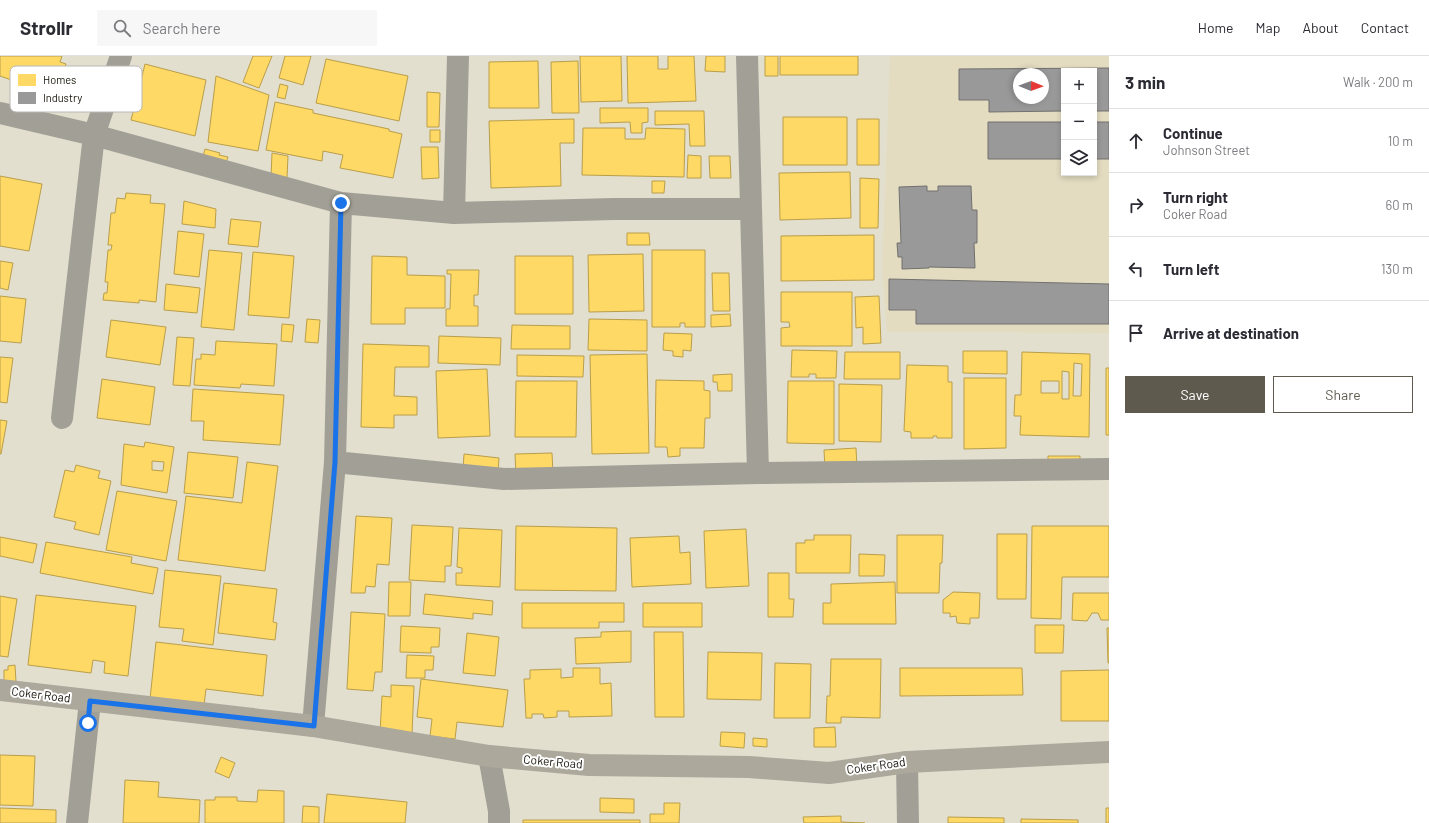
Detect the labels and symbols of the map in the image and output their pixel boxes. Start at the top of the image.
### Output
legend [10,66,142,112]
north arrow [1013,68,1049,104]
text: Homes [43,73,76,86]
text: Industry [43,91,82,104]
route end [332,194,350,212]
street label: Coker Road [11,683,71,705]
route start [79,714,97,732]
street label: Coker Road [523,751,583,771]
street label: Coker Road [846,754,906,776]

